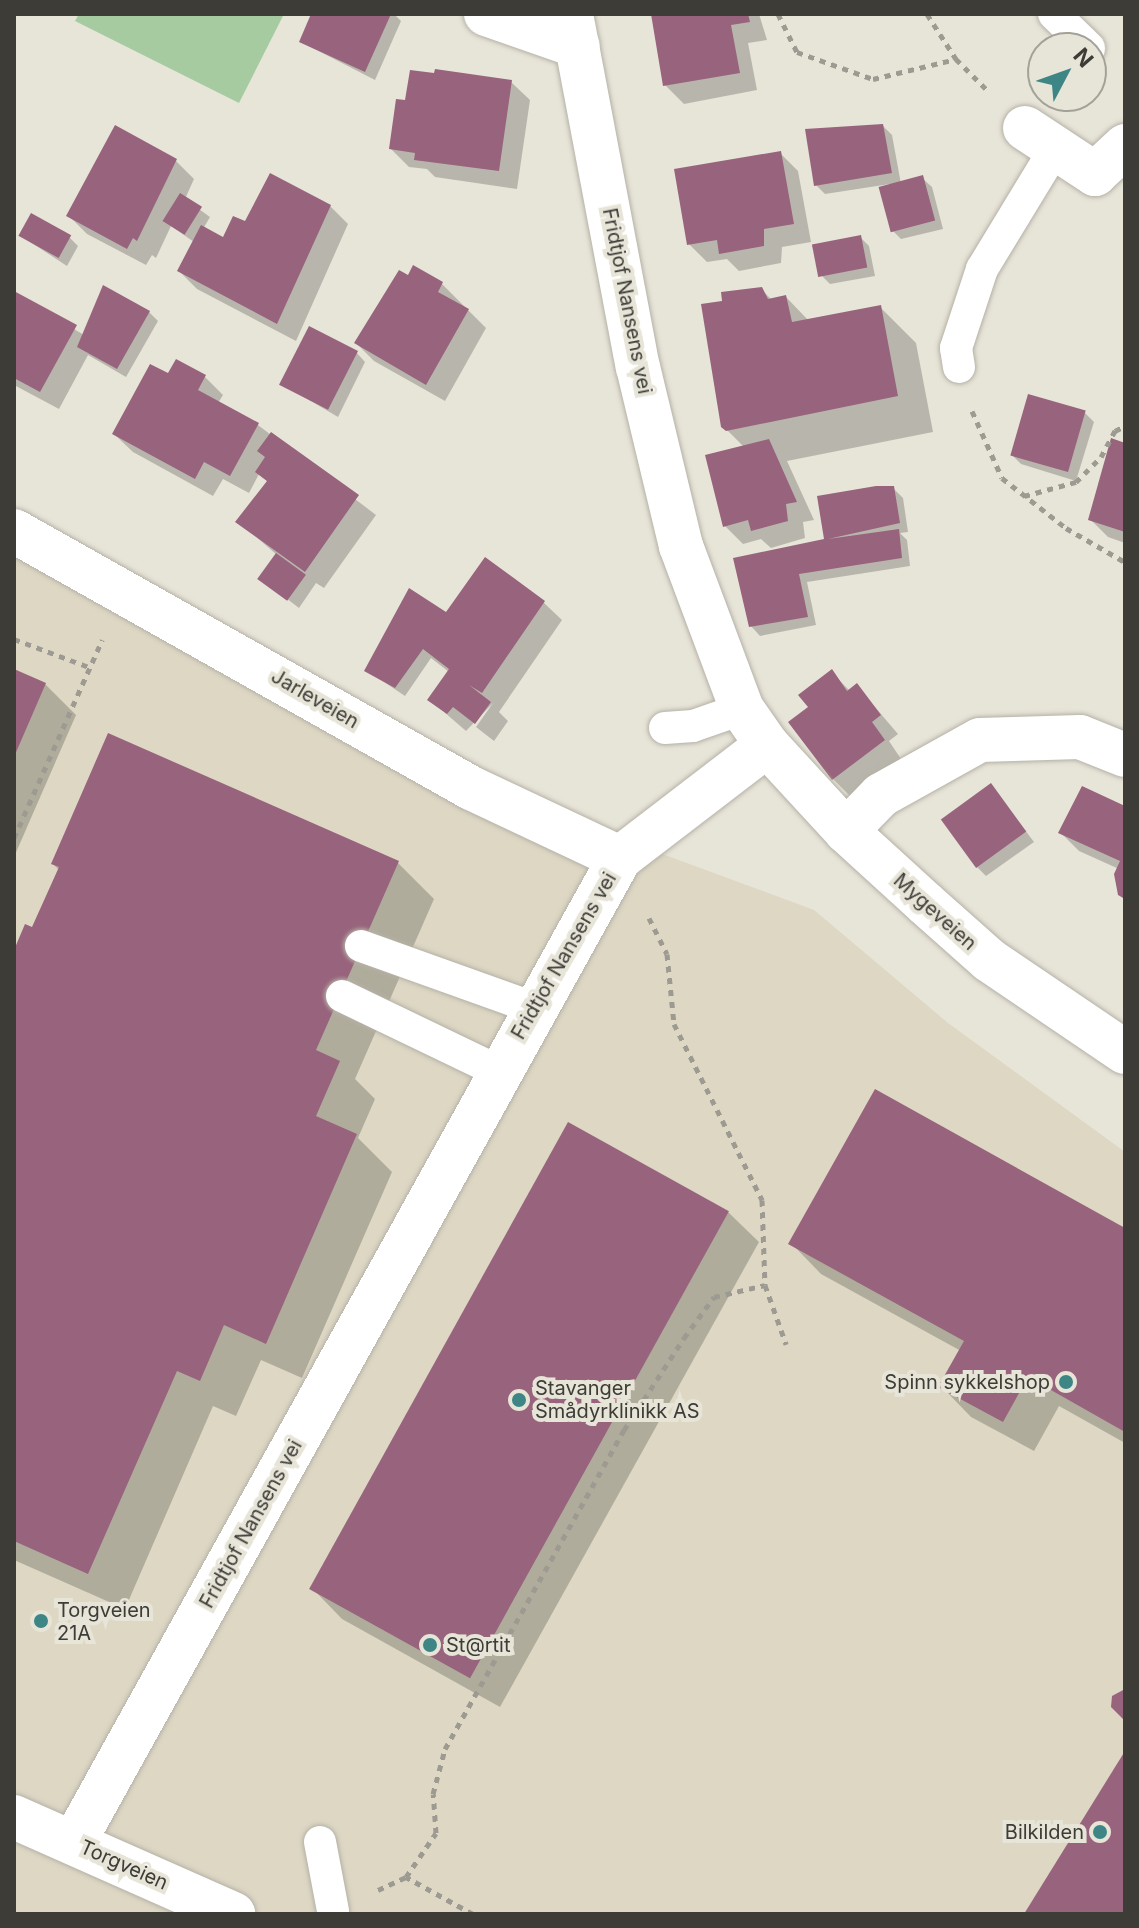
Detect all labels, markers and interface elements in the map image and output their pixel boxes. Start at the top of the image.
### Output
north arrow [1027,32,1107,112]
text: N [1068,43,1099,72]
street label: Fridtjof Nansens vei [597,206,657,396]
street label: Jarleveien [267,664,363,734]
street label: Fridtjof Nansens vei [506,868,622,1044]
street label: Mygeveien [889,868,981,956]
place label: Spinn sykkelshop [884,1370,1050,1394]
marker: Spinn sykkelshop [1057,1373,1075,1391]
place label: Stavanger Smådyrklinikk AS [535,1376,700,1423]
marker: Stavanger Smådyrklinikk AS [510,1391,528,1409]
street label: Fridtjof Nansens vei [195,1436,307,1612]
place label: Torgveien 21A [57,1598,151,1645]
marker: Torgveien 21A [32,1612,50,1630]
place label: St@rtit [446,1633,510,1657]
marker: St@rtit [421,1636,439,1654]
place label: Bilkilden [1005,1820,1084,1844]
marker: Bilkilden [1091,1823,1109,1841]
street label: Torgveien [76,1835,172,1895]

